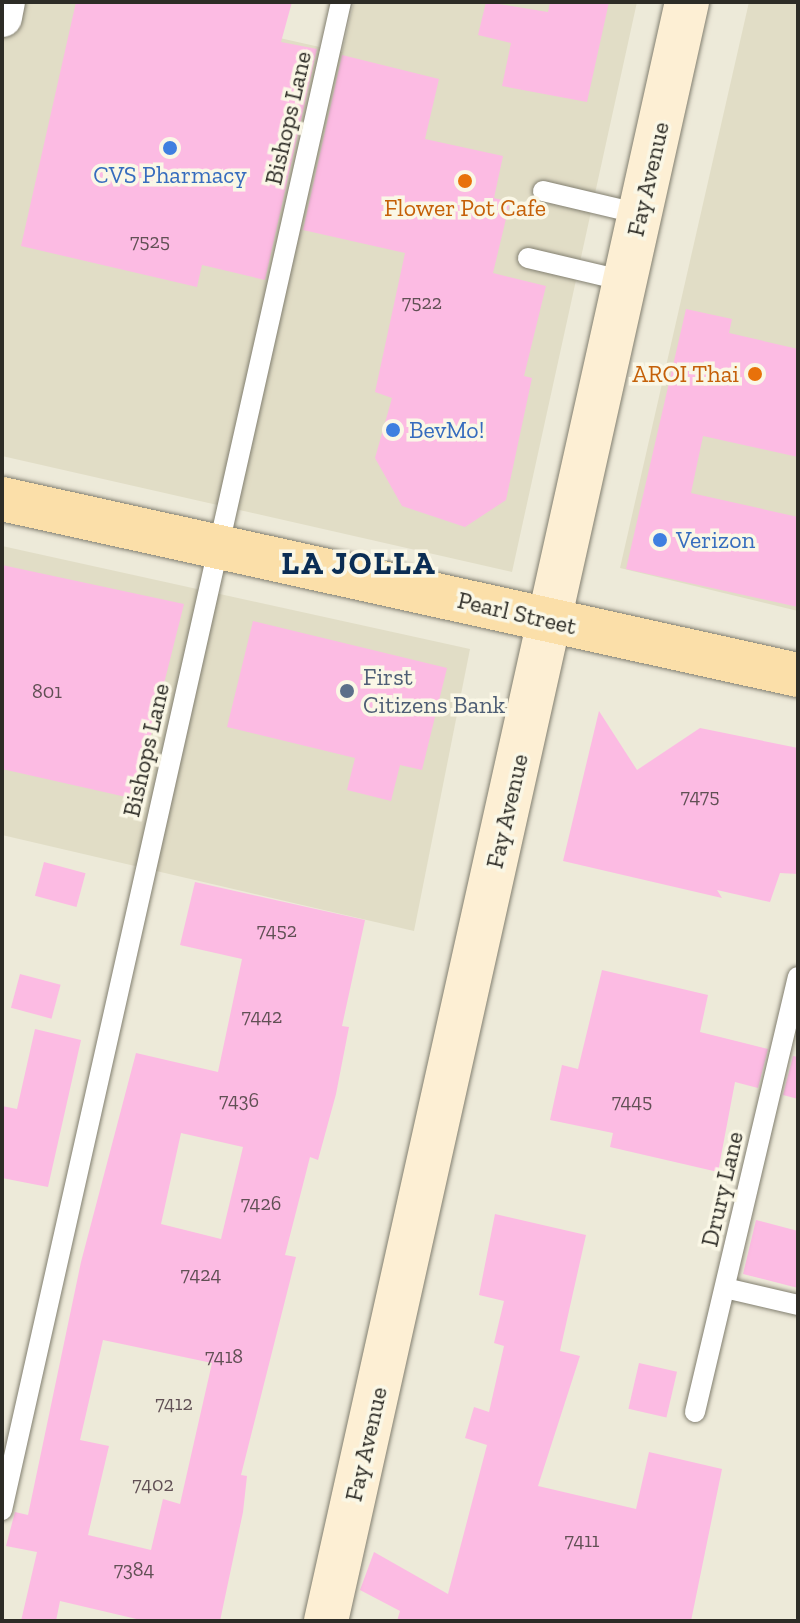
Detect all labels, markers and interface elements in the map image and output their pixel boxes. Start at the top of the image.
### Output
street label: Bishops Lane [259,48,317,188]
street label: Fay Avenue [621,118,675,240]
marker: CVS Pharmacy [161,139,179,157]
place label: CVS Pharmacy [93,161,247,189]
marker: Flower Pot Cafe [456,172,474,190]
place label: Flower Pot Cafe [384,194,546,222]
house number: 7525 [130,229,170,253]
house number: 7522 [402,290,442,314]
place label: AROI Thai [632,360,739,388]
marker: AROI Thai [746,365,764,383]
place label: BevMo! [409,416,484,444]
marker: BevMo! [384,421,402,439]
place label: Verizon [676,526,755,554]
marker: Verizon [651,531,669,549]
district label: LA JOLLA [280,544,438,582]
street label: Pearl Street [455,585,579,641]
place label: First Citizens Bank [363,663,505,719]
house number: 801 [32,679,62,703]
street label: Bishops Lane [117,680,175,820]
marker: First Citizens Bank [338,682,356,700]
street label: Fay Avenue [480,750,534,872]
house number: 7475 [680,784,720,808]
house number: 7452 [257,918,297,942]
house number: 7442 [242,1004,282,1028]
house number: 7436 [219,1088,259,1112]
house number: 7445 [612,1089,652,1113]
street label: Drury Lane [695,1128,749,1250]
house number: 7426 [241,1191,281,1215]
house number: 7424 [181,1262,221,1286]
house number: 7418 [205,1344,243,1368]
street label: Fay Avenue [339,1383,393,1505]
house number: 7412 [155,1391,193,1415]
house number: 7402 [132,1472,174,1496]
house number: 7411 [564,1528,600,1552]
house number: 7384 [114,1557,154,1581]

